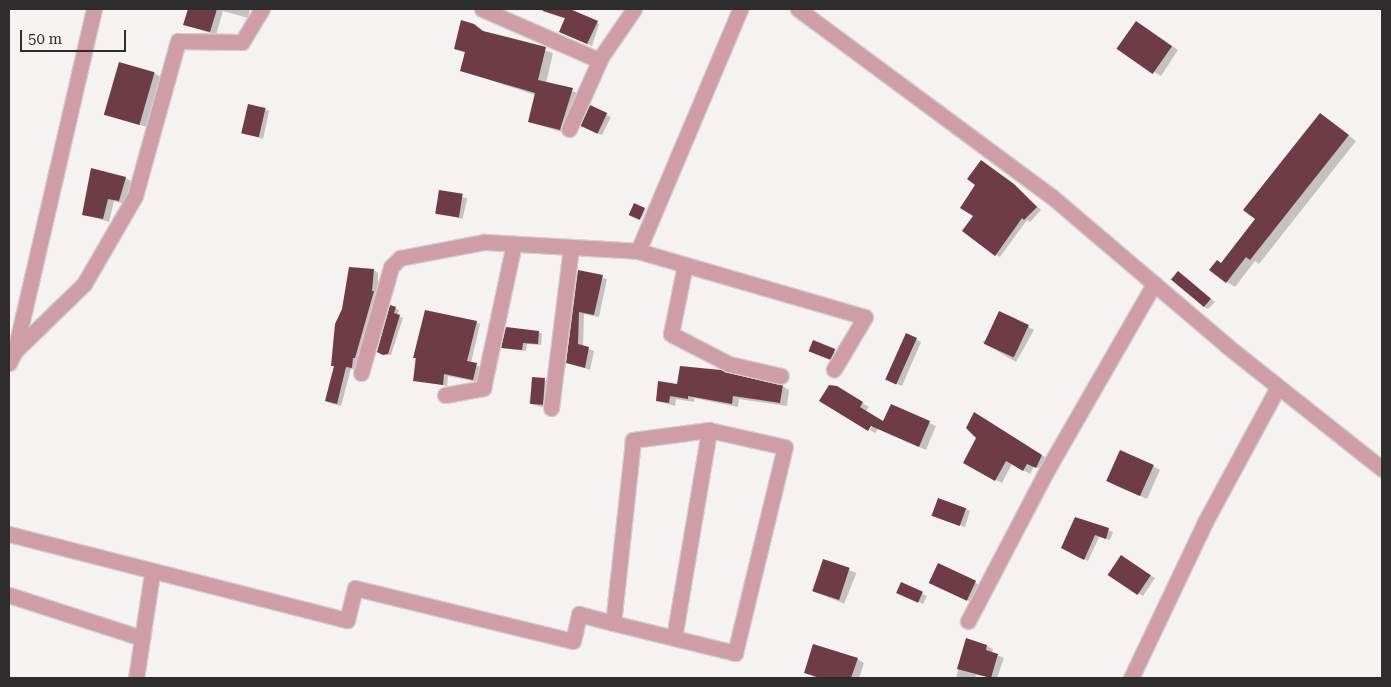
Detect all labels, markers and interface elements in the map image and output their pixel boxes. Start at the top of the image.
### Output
scale bar [22,20,129,52]
text: 50 m [28,30,62,48]

